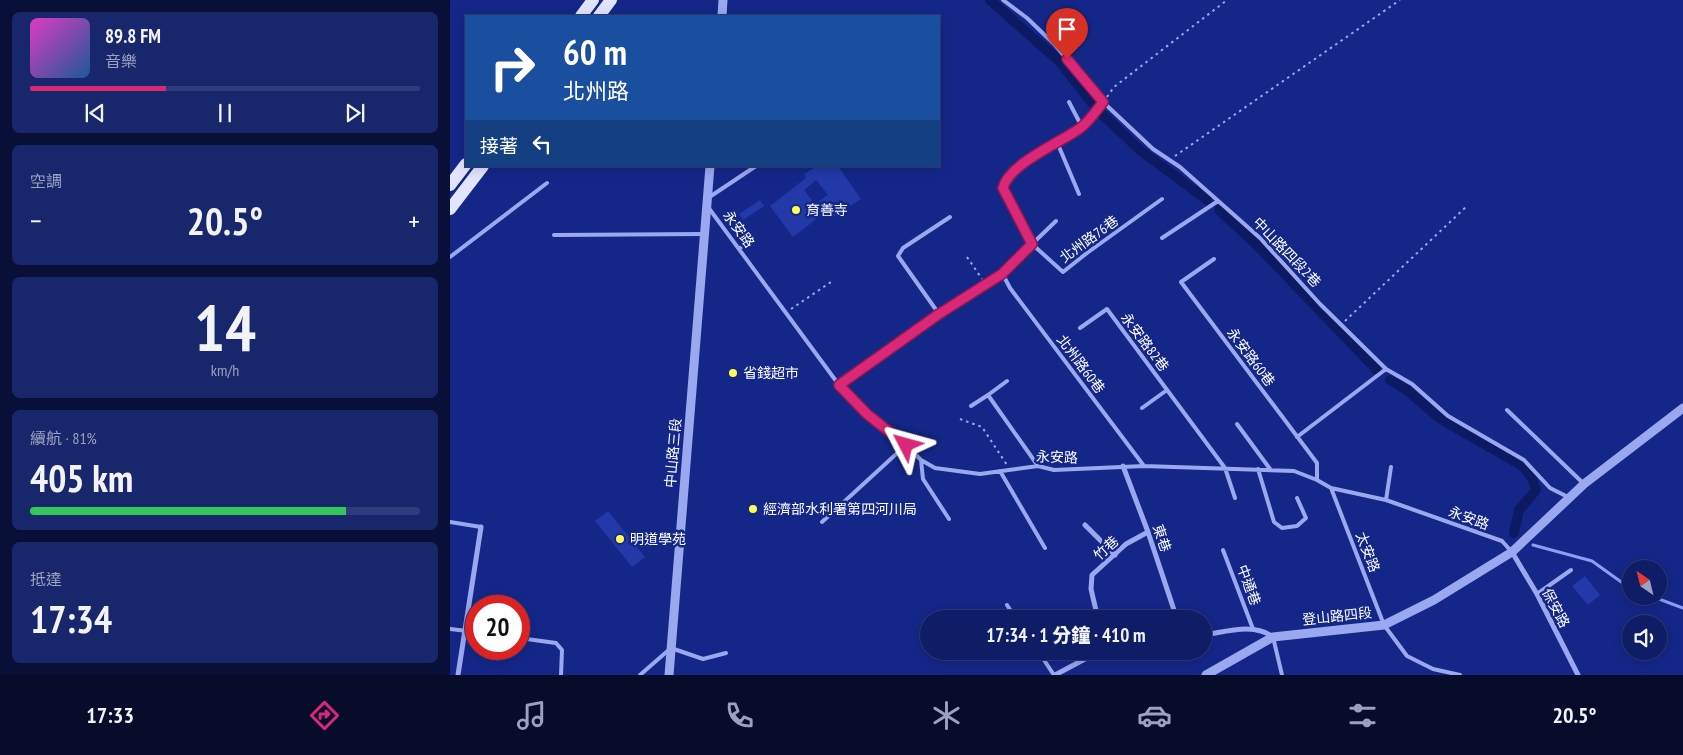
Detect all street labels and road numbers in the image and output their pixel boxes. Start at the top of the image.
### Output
street label: 永安路 [719,207,759,251]
street label: 北州路76巷 [1056,212,1122,266]
street label: 中山路四段2巷 [1249,213,1325,291]
street label: 永安路82巷 [1117,309,1173,375]
street label: 永安路60巷 [1223,324,1279,390]
street label: 北州路60巷 [1053,331,1109,397]
street label: 中山路三段 [661,417,685,489]
street label: 永安路 [1036,447,1078,467]
street label: 永安路 [1446,502,1492,534]
street label: 東巷 [1149,522,1175,554]
street label: 太安路 [1352,529,1384,575]
street label: 竹巷 [1090,532,1122,564]
street label: 中通巷 [1233,562,1265,608]
street label: 保安路 [1538,585,1574,631]
street label: 登山路四段 [1301,603,1373,629]

